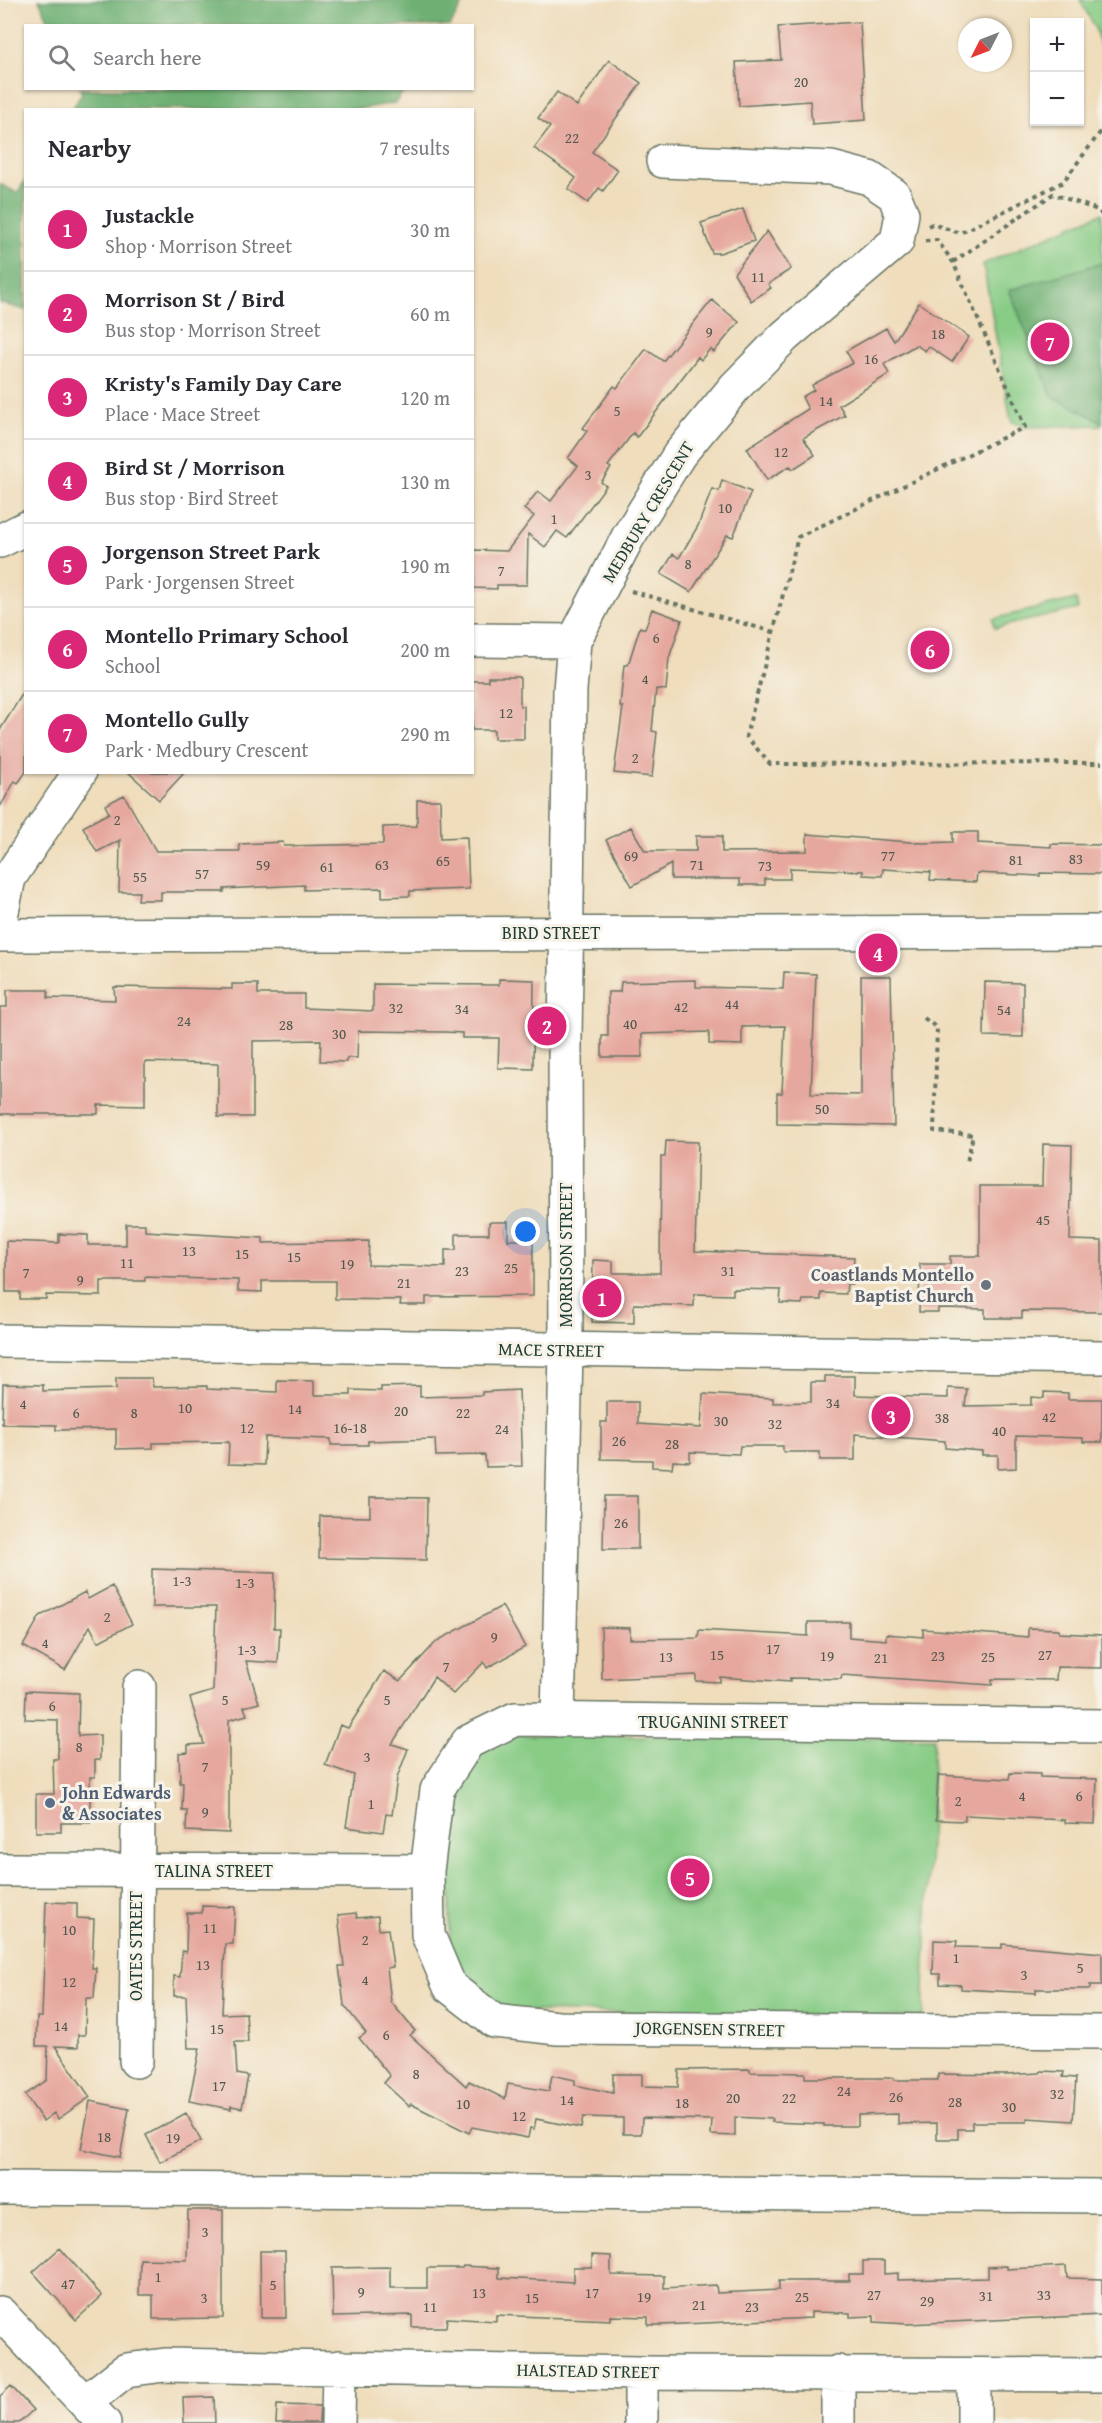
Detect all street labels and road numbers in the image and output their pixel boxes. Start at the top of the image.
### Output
street label: MEDBURY CRESCENT [595,436,701,588]
street label: BIRD STREET [502,919,600,946]
street label: MORRISON STREET [552,1183,579,1327]
street label: MACE STREET [498,1335,604,1364]
street label: TRUGANINI STREET [638,1708,788,1735]
street label: TALINA STREET [155,1857,273,1884]
street label: OATES STREET [122,1891,149,2001]
street label: JORGENSEN STREET [633,2014,785,2043]
street label: HALSTEAD STREET [516,2356,660,2385]

